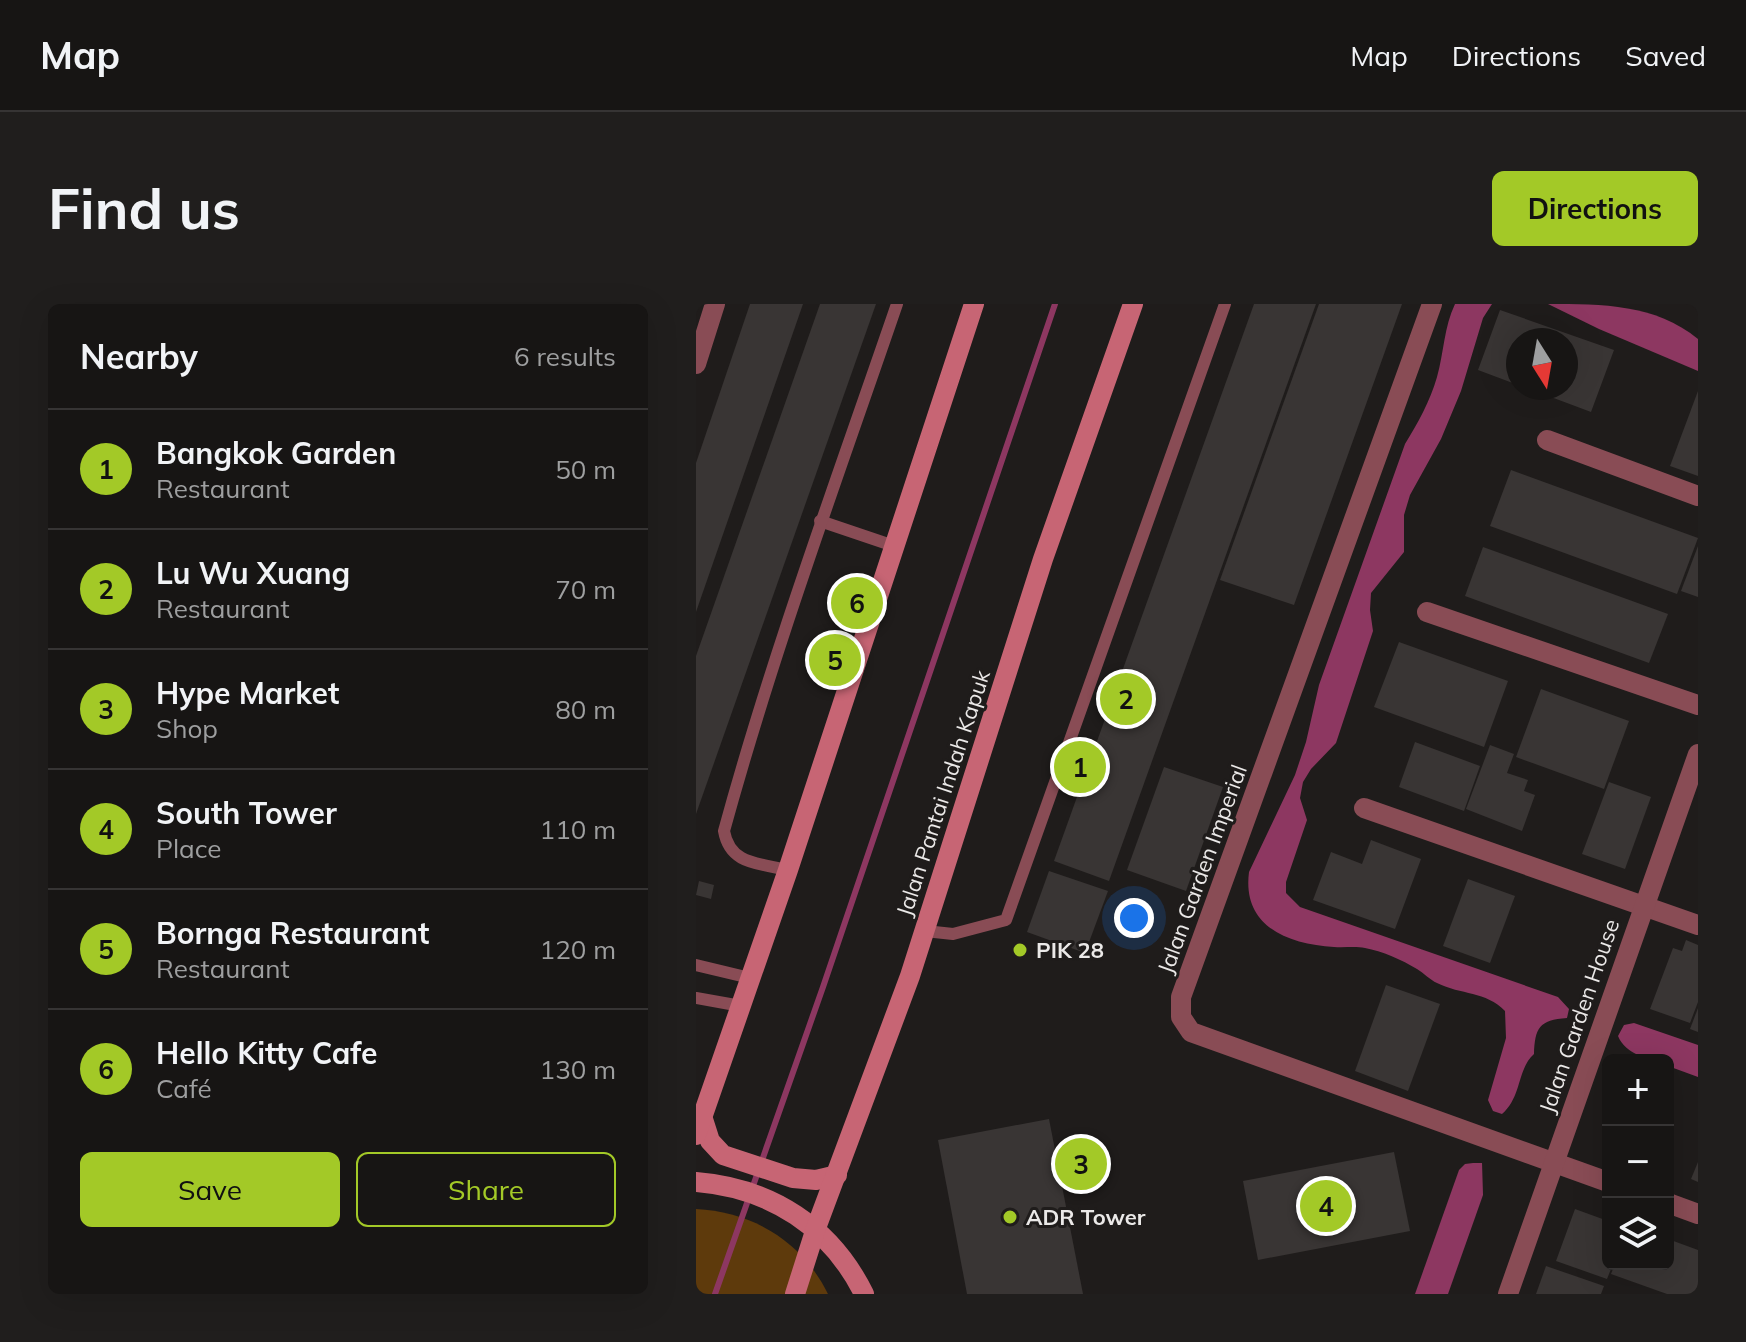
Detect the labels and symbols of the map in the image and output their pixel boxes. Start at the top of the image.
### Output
north arrow [1506,328,1578,400]
pin: 6 [831,573,883,633]
pin: 5 [809,630,861,690]
street label: Jalan Pantai Indah Kapuk [890,666,996,920]
pin: 2 [1100,669,1152,729]
pin: 1 [1054,737,1106,797]
street label: Jalan Garden Imperial [1151,761,1253,977]
your location [1114,898,1154,938]
street label: Jalan Garden House [1533,915,1625,1117]
place label: PIK 28 [1036,936,1104,964]
marker: PIK 28 [1011,941,1029,959]
pin: 3 [1055,1134,1107,1194]
pin: 4 [1300,1176,1352,1236]
place label: ADR Tower [1026,1203,1146,1231]
marker: ADR Tower [1001,1208,1019,1226]

